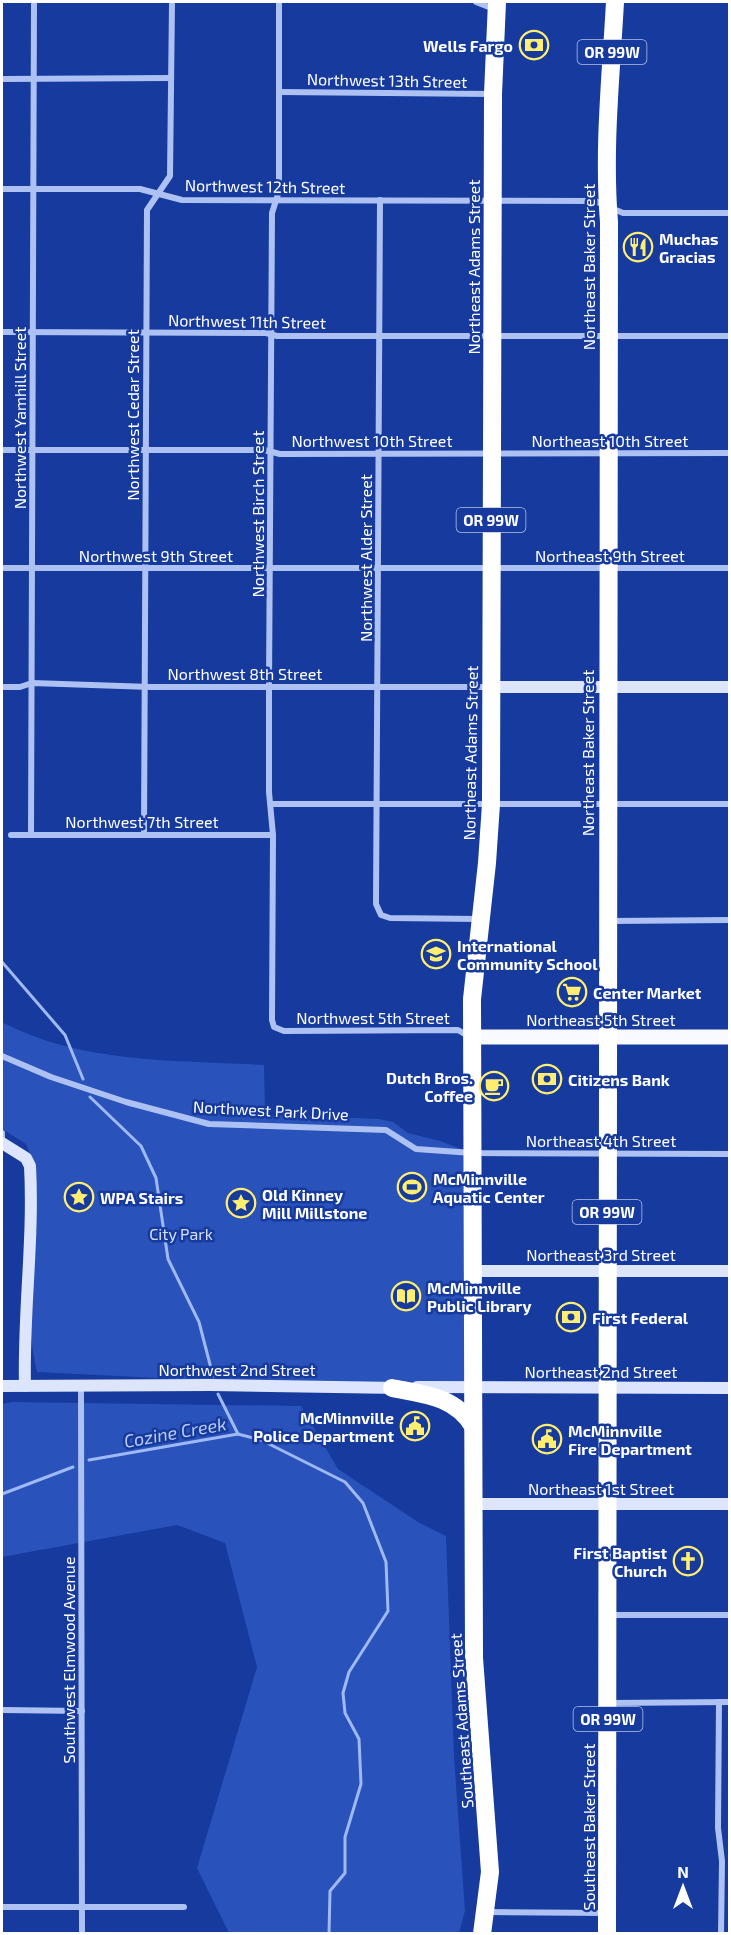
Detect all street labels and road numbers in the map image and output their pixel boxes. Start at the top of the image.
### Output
road number: OR 99W [578,40,646,64]
street label: Northwest 13th Street [307,69,467,91]
street label: Northwest 12th Street [185,175,345,197]
street label: Northeast Adams Street [464,179,483,355]
street label: Northeast Baker Street [579,184,598,350]
street label: Northwest 11th Street [168,310,326,332]
street label: Northwest Yamhill Street [10,327,29,509]
street label: Northwest Cedar Street [123,329,142,501]
street label: Northwest Birch Street [248,431,267,597]
street label: Northwest 10th Street [291,431,453,450]
street label: Northeast 10th Street [532,431,688,450]
street label: Northwest Alder Street [356,474,375,642]
road number: OR 99W [456,508,526,532]
street label: Northwest 9th Street [79,546,233,565]
street label: Northeast 9th Street [535,546,685,565]
street label: Northwest 8th Street [168,664,322,683]
street label: Northeast Adams Street [459,665,481,841]
street label: Northeast Baker Street [578,670,597,836]
street label: Northwest 7th Street [65,812,219,831]
street label: Northwest 5th Street [296,1008,450,1027]
street label: Northeast 5th Street [526,1010,676,1029]
street label: Northwest Park Drive [193,1096,349,1124]
street label: Northeast 4th Street [526,1131,676,1150]
road number: OR 99W [572,1200,642,1224]
street label: Northeast 3rd Street [526,1245,676,1264]
street label: Northwest 2nd Street [158,1360,316,1379]
street label: Northeast 2nd Street [525,1362,677,1381]
street label: Northeast 1st Street [528,1479,674,1498]
street label: Southwest Elmwood Avenue [59,1556,78,1764]
street label: Southeast Adams Street [445,1633,477,1809]
road number: OR 99W [574,1707,642,1731]
street label: Southeast Baker Street [579,1743,598,1911]

